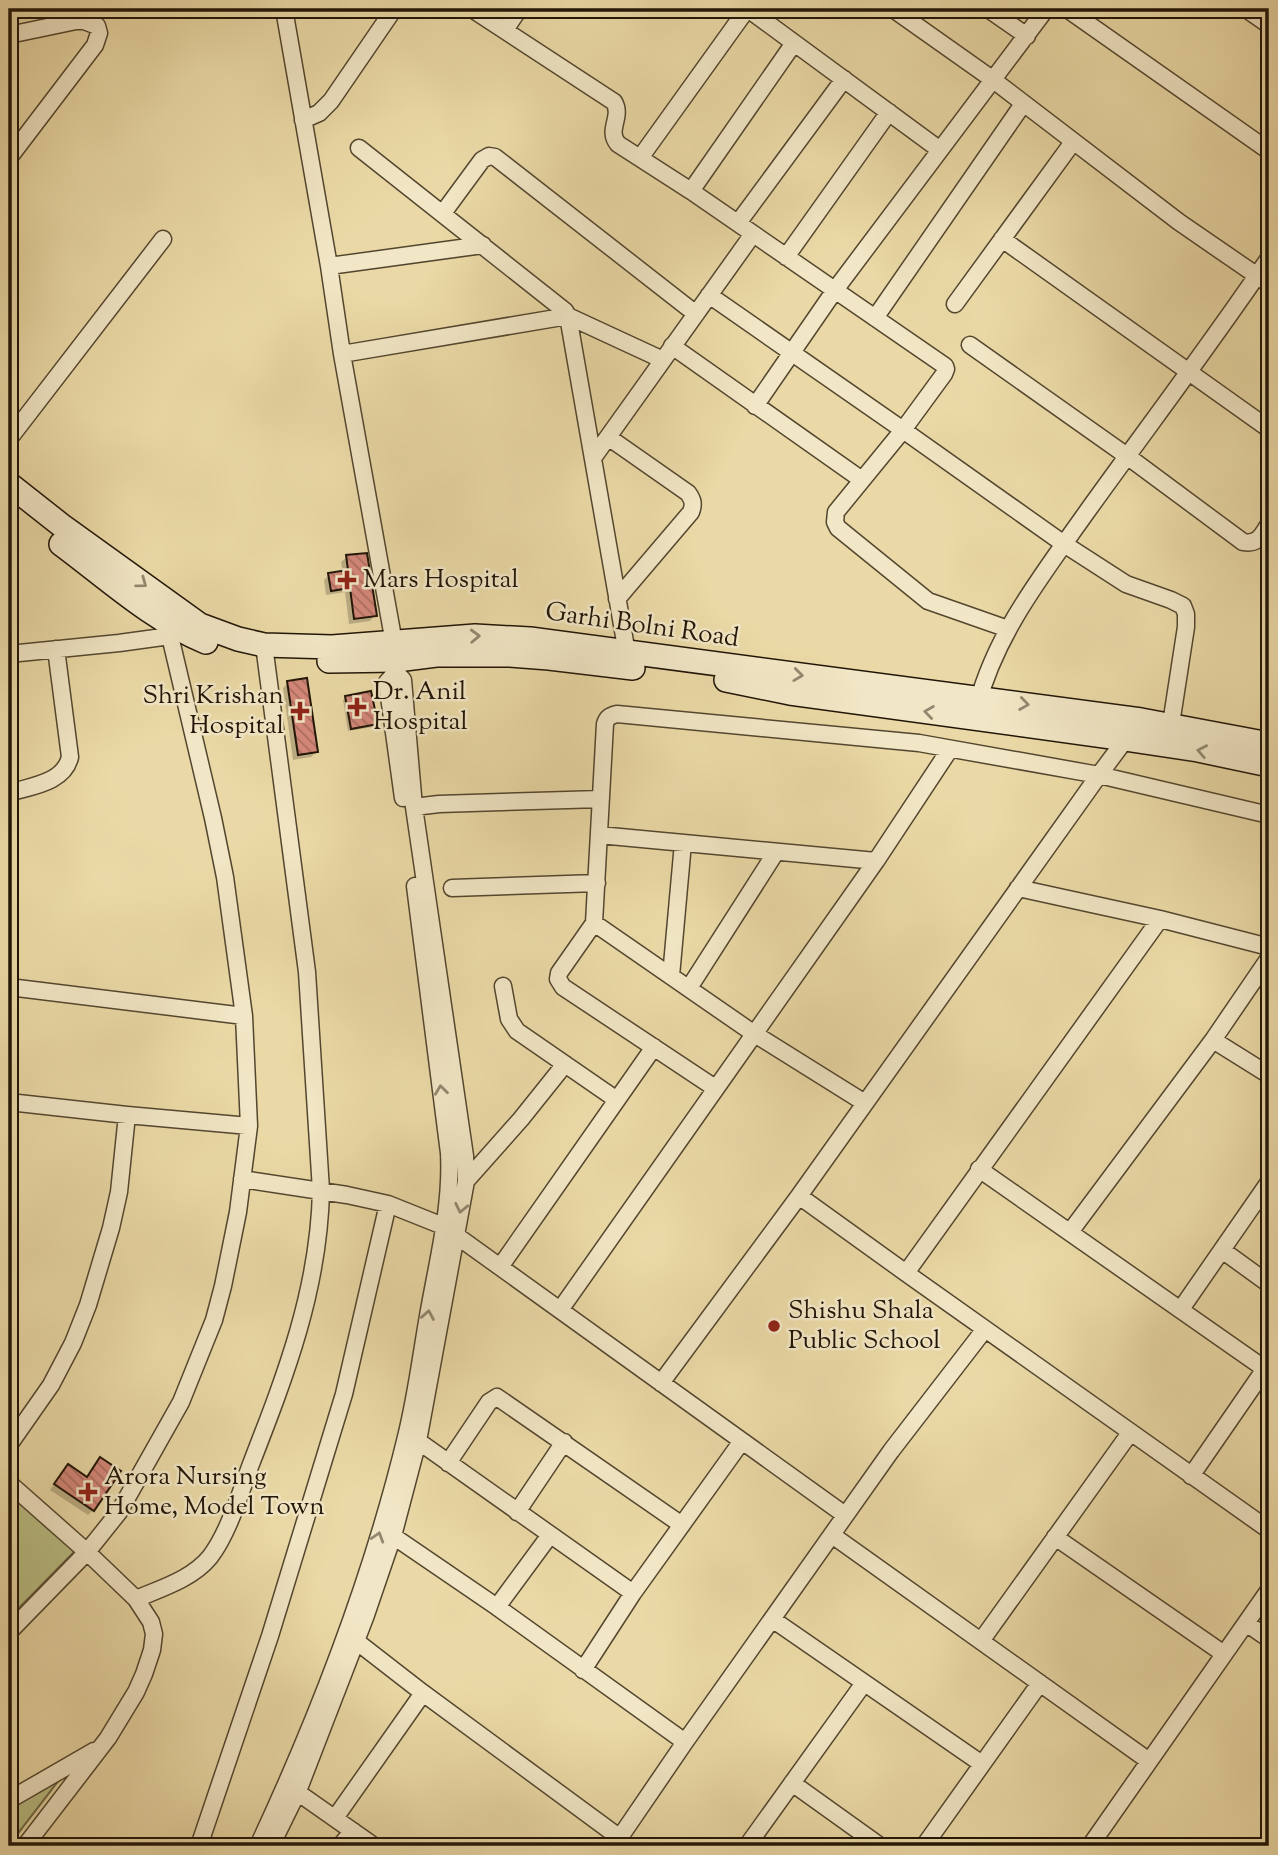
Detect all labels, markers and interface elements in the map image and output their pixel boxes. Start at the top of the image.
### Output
place label: Mars Hospital [363,562,519,599]
marker: Mars Hospital [337,570,357,590]
one-way arrow [134,575,147,587]
street label: Garhi Bolni Road [543,594,742,658]
one-way arrow [470,629,481,644]
one-way arrow [792,668,804,683]
place label: Dr. Anil Hospital [373,674,468,741]
place label: Shri Krishan Hospital [143,678,284,745]
one-way arrow [1018,696,1030,711]
marker: Dr. Anil Hospital [347,697,367,717]
marker: Shri Krishan Hospital [290,701,310,721]
one-way arrow [923,705,935,720]
one-way arrow [1196,745,1208,760]
one-way arrow [433,1084,448,1096]
one-way arrow [455,1202,470,1214]
place label: Shishu Shala Public School [788,1293,941,1360]
one-way arrow [420,1309,435,1321]
marker: Shishu Shala Public School [766,1318,782,1334]
place label: Arora Nursing Home, Model Town [104,1459,325,1526]
marker: Arora Nursing Home, Model Town [78,1482,98,1502]
one-way arrow [370,1531,384,1544]

